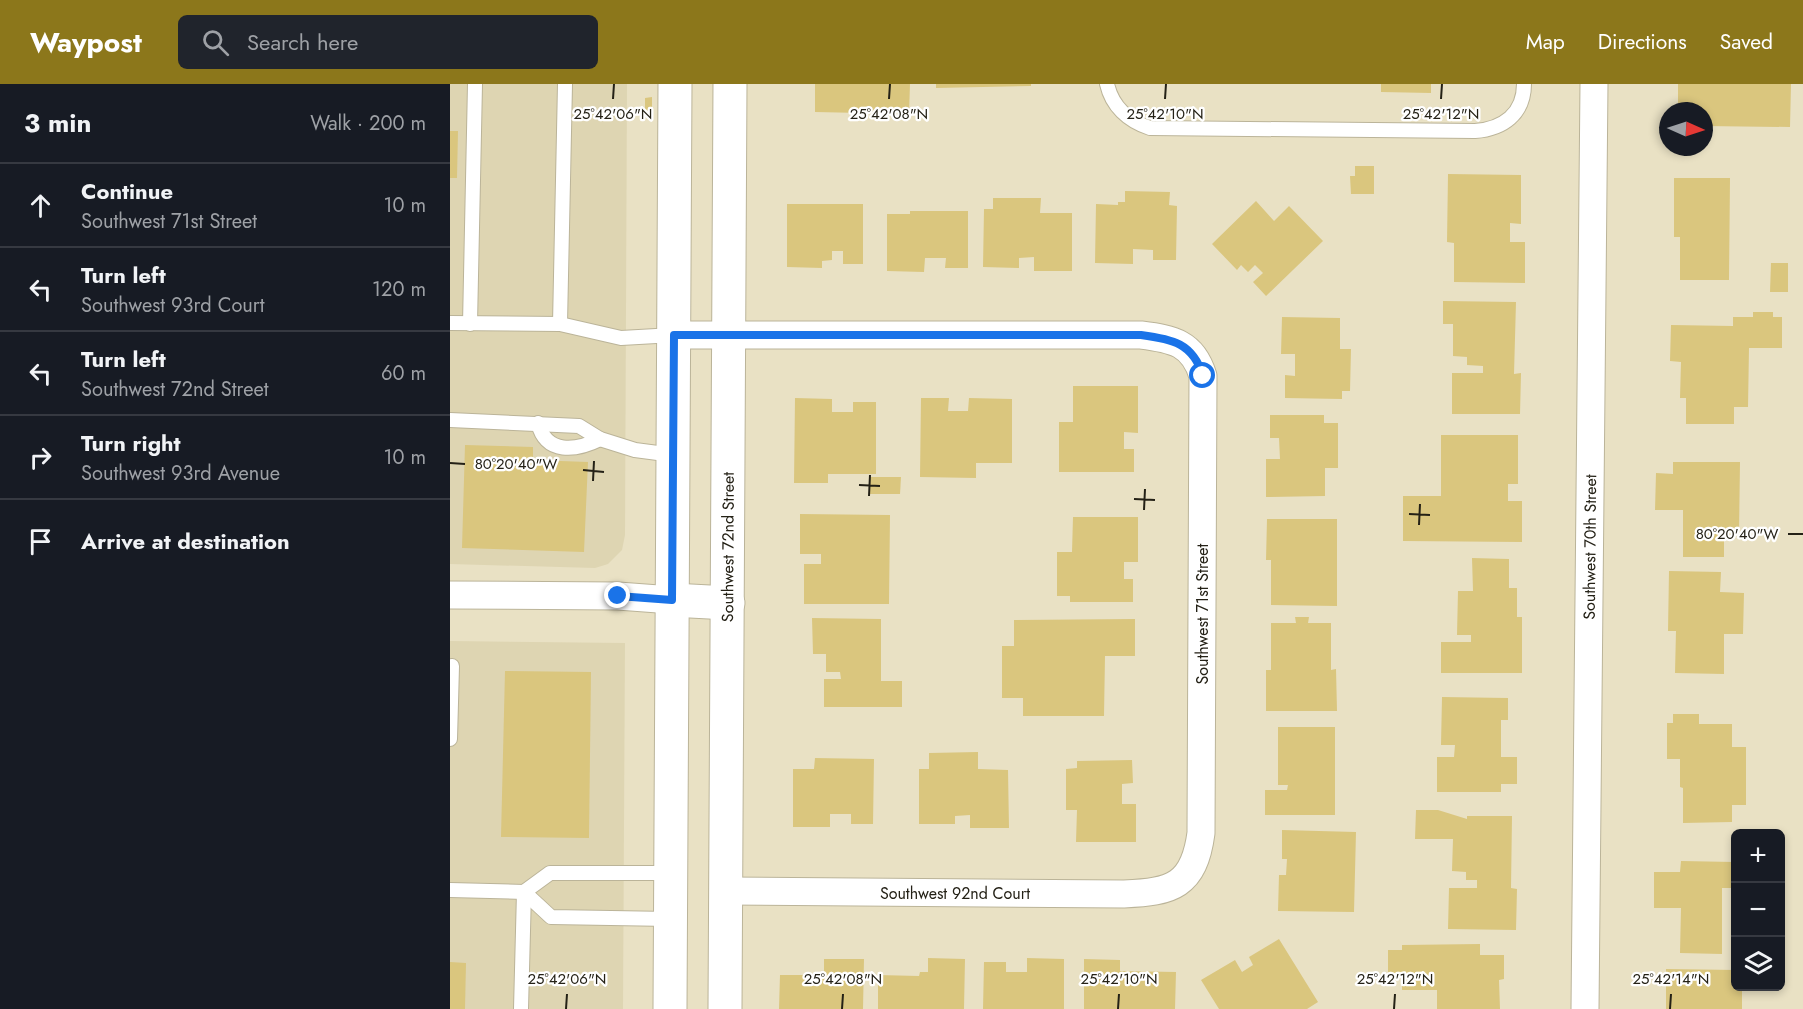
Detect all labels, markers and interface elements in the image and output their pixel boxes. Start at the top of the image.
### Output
search box [178,15,598,69]
text: Waypost [30,22,142,63]
icon: search [199,26,232,59]
text: Search here [247,26,358,58]
text: Map [1526,27,1565,57]
text: Directions [1598,27,1687,57]
text: Saved [1720,27,1773,57]
north arrow [1659,102,1713,156]
text: 25°42'06"N [574,103,652,125]
text: 25°42'08"N [850,103,928,125]
text: 25°42'10"N [1126,103,1204,125]
text: 25°42'12"N [1403,103,1479,125]
text: 3 min [24,104,91,142]
text: Walk · 200 m [310,109,426,138]
text: Continue [81,175,173,207]
icon: ahead [24,189,57,222]
text: 10 m [383,191,426,220]
text: Southwest 71st Street [81,207,257,236]
text: Turn left [81,259,166,291]
icon: left [24,273,57,306]
text: 120 m [372,275,426,304]
text: Southwest 93rd Court [81,291,265,320]
text: Turn left [81,343,166,375]
icon: left [24,357,57,390]
text: 60 m [381,359,426,388]
route start [1189,362,1215,388]
text: Southwest 72nd Street [81,375,269,404]
text: Turn right [81,427,181,459]
icon: right [24,441,57,474]
text: 10 m [383,443,426,472]
text: 80°20'40"W [475,453,558,475]
text: Southwest 93rd Avenue [81,459,280,488]
street label: Southwest 72nd Street [716,472,740,622]
street label: Southwest 70th Street [1578,474,1602,620]
text: 80°20'40"W [1696,523,1779,545]
icon: arrive [24,525,57,558]
text: Arrive at destination [81,525,290,557]
street label: Southwest 71st Street [1191,543,1214,684]
route end [604,582,630,608]
map controls [1731,829,1785,991]
button: + [1731,829,1785,883]
street label: Southwest 92nd Court [880,882,1030,905]
button: − [1731,883,1785,937]
button: layers [1731,937,1785,991]
text: 25°42'06"N [528,968,606,990]
text: 25°42'08"N [804,968,882,990]
text: 25°42'10"N [1080,968,1158,990]
text: 25°42'12"N [1357,968,1433,990]
text: 25°42'14"N [1633,968,1709,990]

